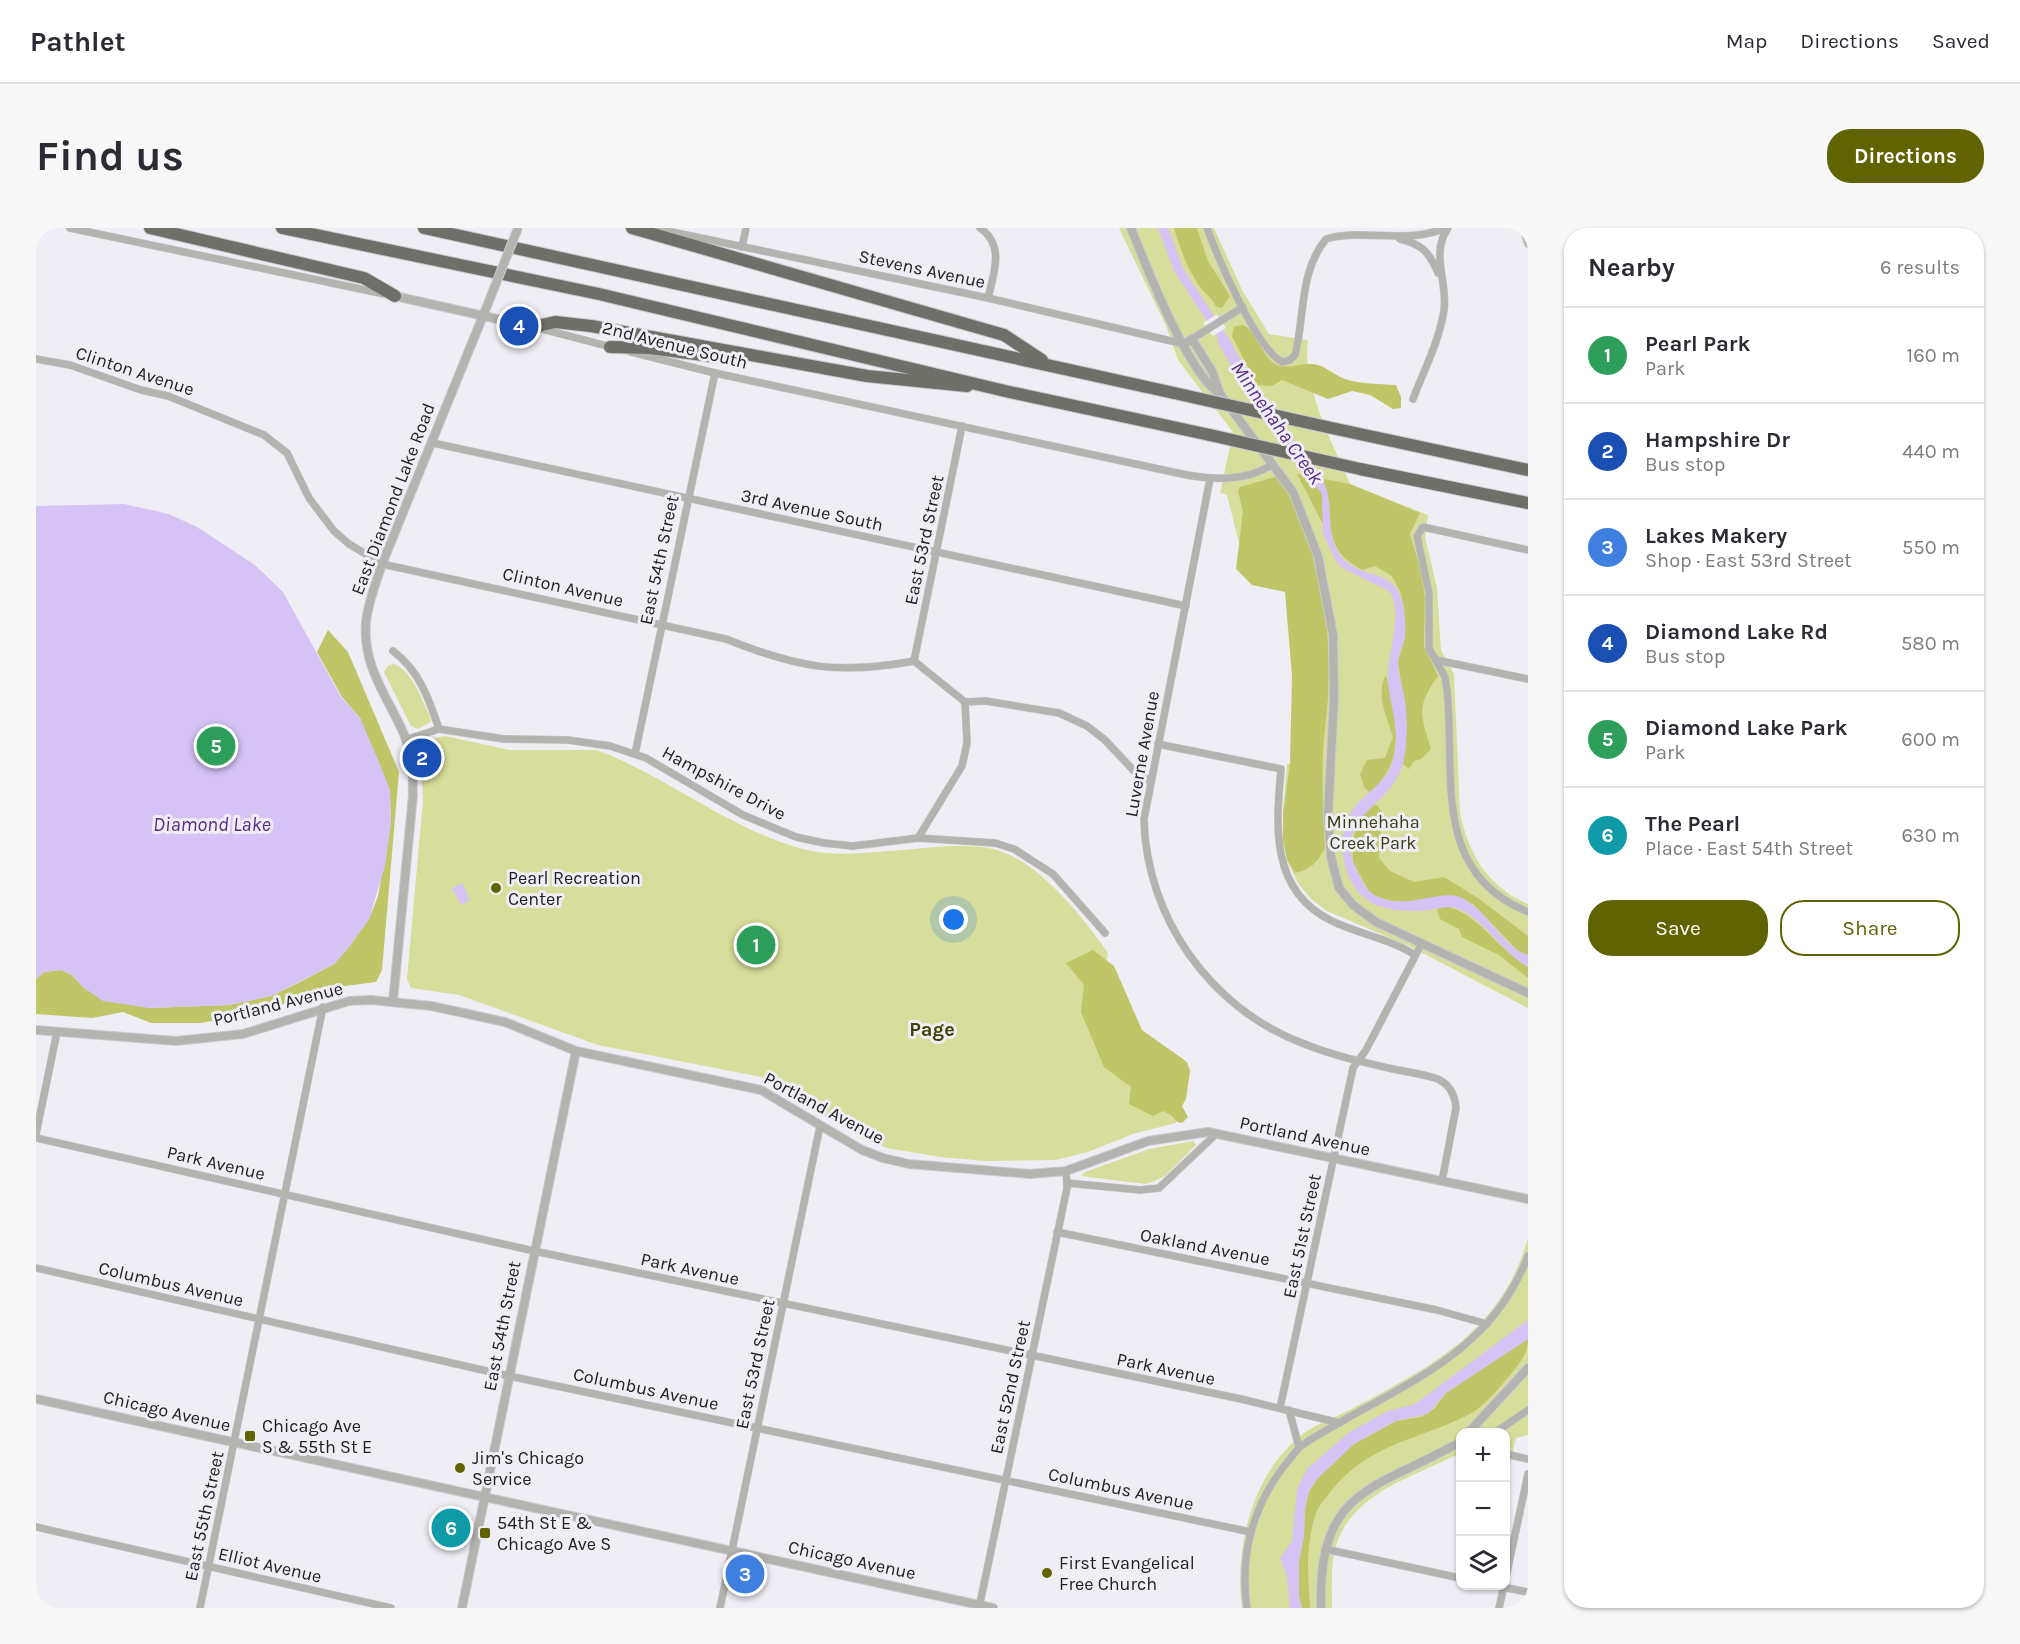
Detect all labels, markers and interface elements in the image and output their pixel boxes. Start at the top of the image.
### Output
text: Pathlet [30,25,126,58]
text: Map [1726,29,1767,53]
text: Directions [1800,29,1899,53]
text: Saved [1932,29,1990,53]
button: Directions [1827,129,1984,183]
text: Find us [36,131,184,181]
street label: Stevens Avenue [857,245,987,293]
text: Nearby [1588,252,1675,283]
text: 6 results [1880,256,1960,279]
pin: 4 [500,304,538,348]
street label: 2nd Avenue South [600,316,750,374]
text: Pearl Park [1645,331,1751,357]
street label: Clinton Avenue [73,341,197,401]
text: 1 [1604,344,1611,367]
text: 160 m [1907,344,1960,367]
water label: Minnehaha Creek [1226,357,1328,489]
text: Park [1645,357,1686,380]
street label: East Diamond Lake Road [346,400,440,598]
text: Hampshire Dr [1645,427,1790,453]
text: 2 [1601,440,1614,463]
text: 440 m [1902,440,1960,463]
text: Bus stop [1645,453,1725,476]
street label: East 53rd Street [899,473,949,607]
street label: 3rd Avenue South [739,484,885,536]
street label: East 54th Street [635,493,684,627]
text: Lakes Makery [1645,523,1787,549]
text: 3 [1601,536,1614,559]
text: 550 m [1902,536,1960,559]
text: Shop · East 53rd Street [1645,549,1852,572]
street label: Clinton Avenue [500,562,626,612]
text: Diamond Lake Rd [1645,619,1828,645]
text: 4 [1602,632,1613,655]
text: 580 m [1901,632,1960,655]
text: Bus stop [1645,645,1725,668]
street label: Luverne Avenue [1120,689,1164,819]
text: Diamond Lake Park [1645,715,1848,741]
pin: 5 [196,724,236,768]
text: 5 [1602,728,1613,751]
text: 600 m [1901,728,1960,751]
pin: 2 [402,736,442,780]
street label: Hampshire Drive [658,741,790,825]
text: Park [1645,741,1686,764]
park label: Minnehaha Creek Park [1326,811,1420,854]
text: The Pearl [1645,811,1740,837]
water label: Diamond Lake [153,813,271,836]
text: 6 [1601,824,1614,847]
text: 630 m [1901,824,1960,847]
text: Place · East 54th Street [1645,837,1853,860]
place label: Pearl Recreation Center [508,867,641,910]
marker: Pearl Recreation Center [489,881,503,895]
button: Save [1588,900,1768,956]
button: Share [1780,900,1960,956]
your location [939,905,968,934]
pin: 1 [736,922,776,968]
street label: Portland Avenue [211,977,345,1031]
district label: Page [909,1018,955,1041]
street label: Portland Avenue [760,1067,888,1149]
street label: Portland Avenue [1238,1111,1372,1161]
street label: Park Avenue [165,1141,267,1185]
street label: East 51st Street [1278,1172,1326,1300]
street label: Oakland Avenue [1138,1224,1272,1270]
street label: Park Avenue [639,1248,741,1290]
street label: Columbus Avenue [96,1257,246,1311]
street label: East 54th Street [479,1259,525,1393]
street label: East 53rd Street [730,1297,780,1431]
street label: East 52nd Street [985,1318,1035,1456]
street label: Park Avenue [1115,1348,1217,1390]
street label: Columbus Avenue [571,1363,721,1415]
street label: Chicago Avenue [101,1386,233,1436]
place label: Chicago Ave S & 55th St E [262,1415,372,1458]
map controls [1456,1428,1510,1590]
button: + [1456,1428,1510,1482]
marker: Chicago Ave S & 55th St E [243,1429,257,1443]
place label: Jim's Chicago Service [472,1447,584,1490]
street label: East 55th Street [180,1449,229,1583]
marker: Jim's Chicago Service [453,1461,467,1475]
street label: Columbus Avenue [1046,1463,1196,1515]
button: − [1456,1482,1510,1536]
pin: 6 [432,1506,470,1550]
place label: 54th St E & Chicago Ave S [497,1512,611,1555]
marker: 54th St E & Chicago Ave S [478,1526,492,1540]
street label: Chicago Avenue [786,1536,918,1584]
button: layers [1456,1536,1510,1590]
street label: Elliot Avenue [216,1542,324,1588]
pin: 3 [726,1552,764,1596]
place label: First Evangelical Free Church [1059,1552,1195,1595]
marker: First Evangelical Free Church [1040,1566,1054,1580]

